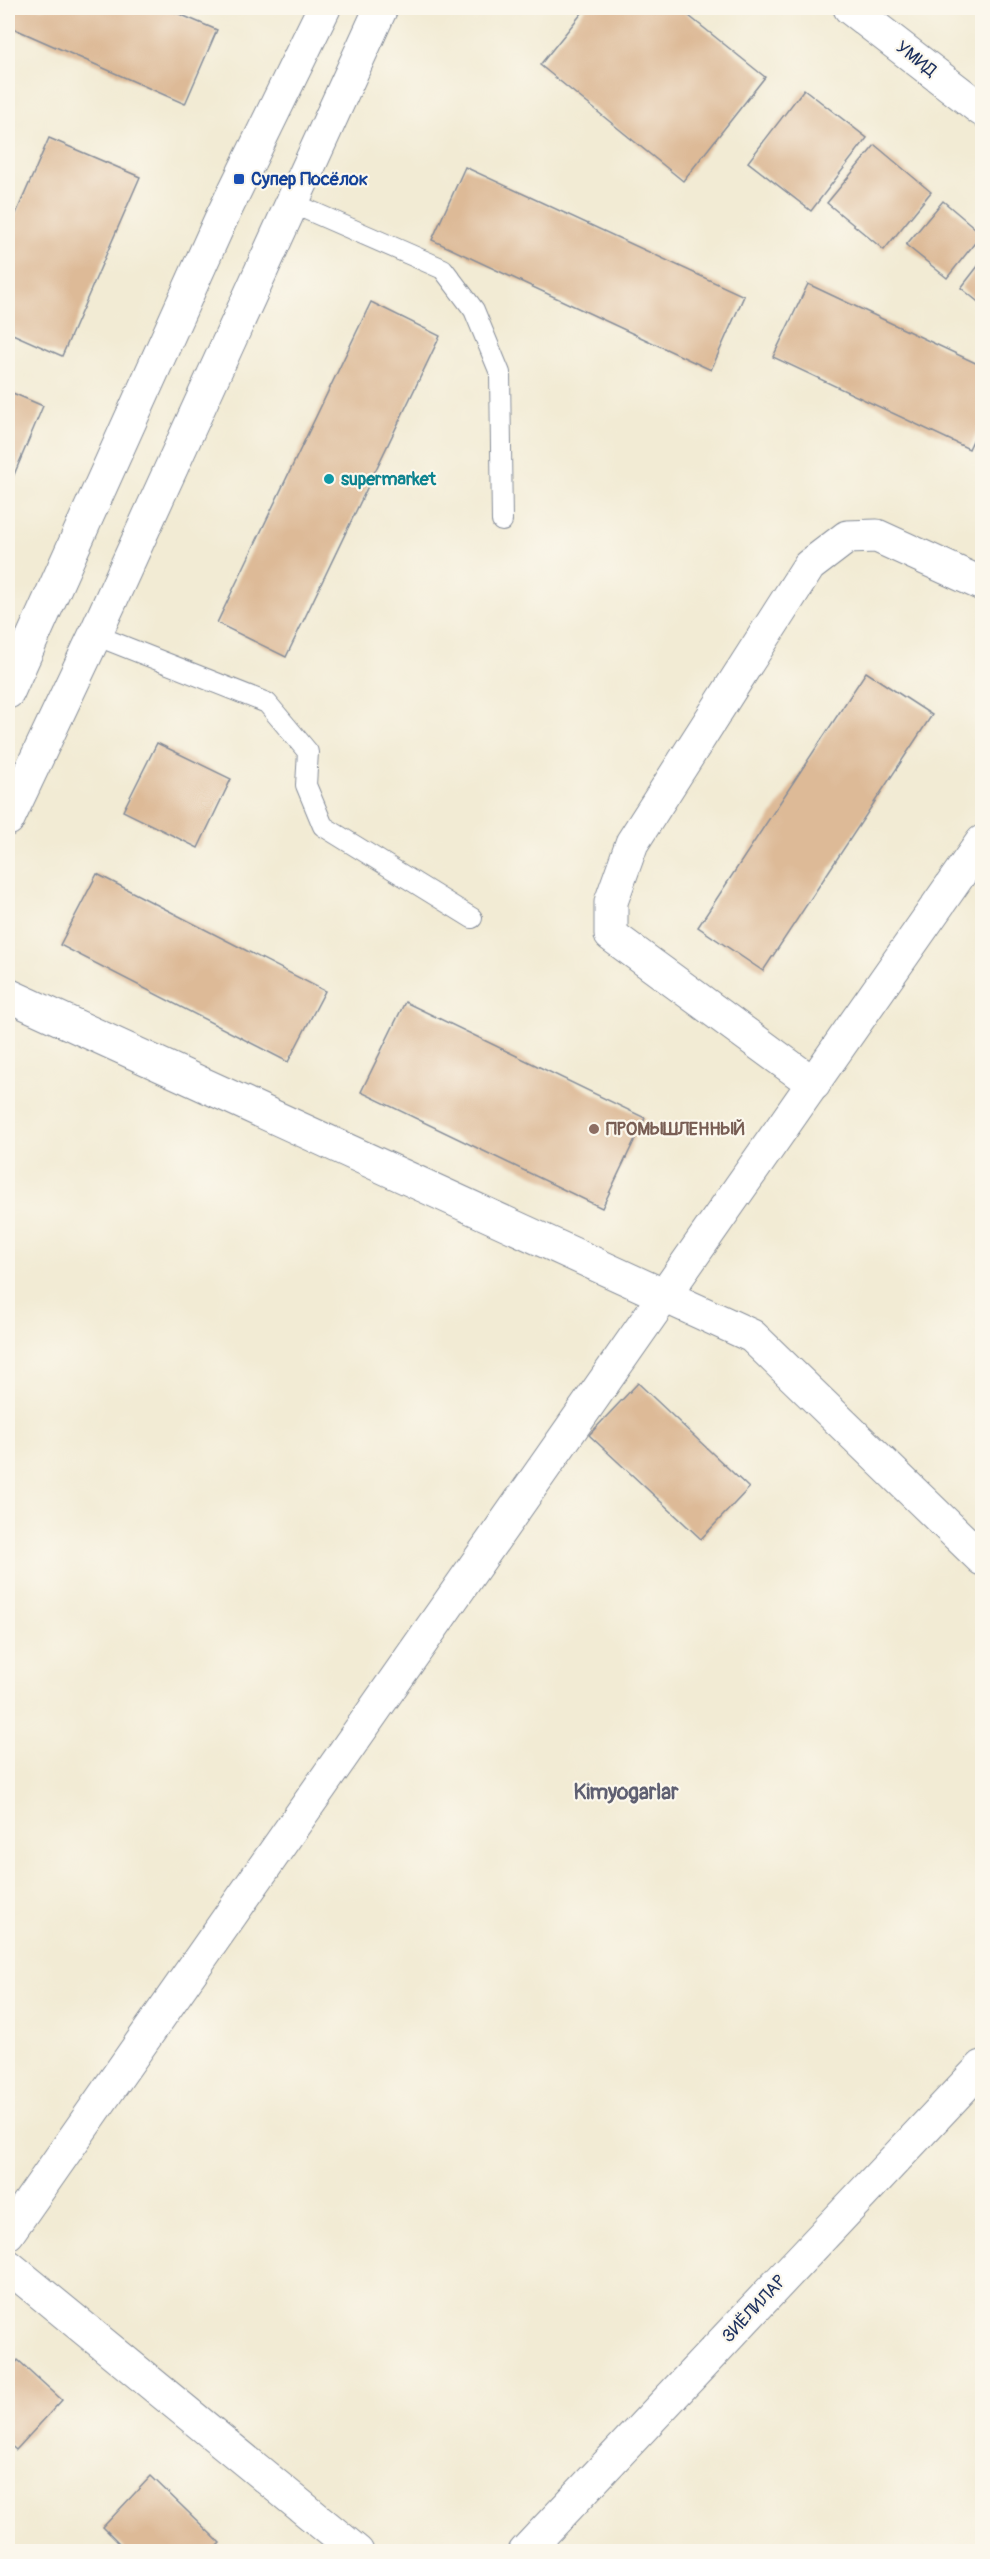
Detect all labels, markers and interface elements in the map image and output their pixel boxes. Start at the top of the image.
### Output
street label: УМИД [891,36,941,82]
place label: Супер Посёлок [251,168,368,191]
marker: Супер Посёлок [232,172,246,186]
place label: supermarket [341,468,437,491]
marker: supermarket [322,472,336,486]
place label: ПРОМЫШЛЕННЫЙ [606,1118,745,1141]
marker: ПРОМЫШЛЕННЫЙ [587,1122,601,1136]
district label: Kimyogarlar [574,1779,679,1806]
street label: ЗИЁЛИЛАР [717,2270,791,2348]

